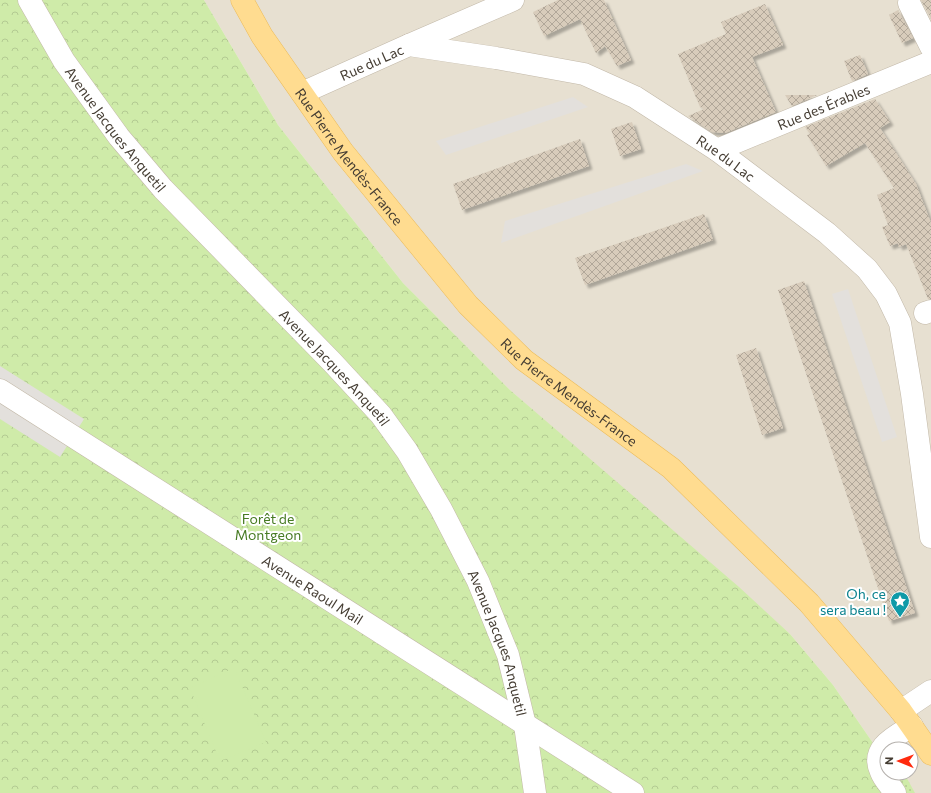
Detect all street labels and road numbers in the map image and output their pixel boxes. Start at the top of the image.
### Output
street label: Rue du Lac [337,40,406,84]
street label: Avenue Jacques Anquetil [62,63,170,195]
street label: Rue des Érables [775,80,872,133]
street label: Rue Pierre Mendès-France [292,84,407,228]
street label: Rue du Lac [694,131,759,184]
street label: Avenue Jacques Anquetil [276,305,394,429]
street label: Rue Pierre Mendès-France [498,334,641,449]
street label: Avenue Raoul Mail [259,551,367,628]
street label: Avenue Jacques Anquetil [465,566,531,718]

